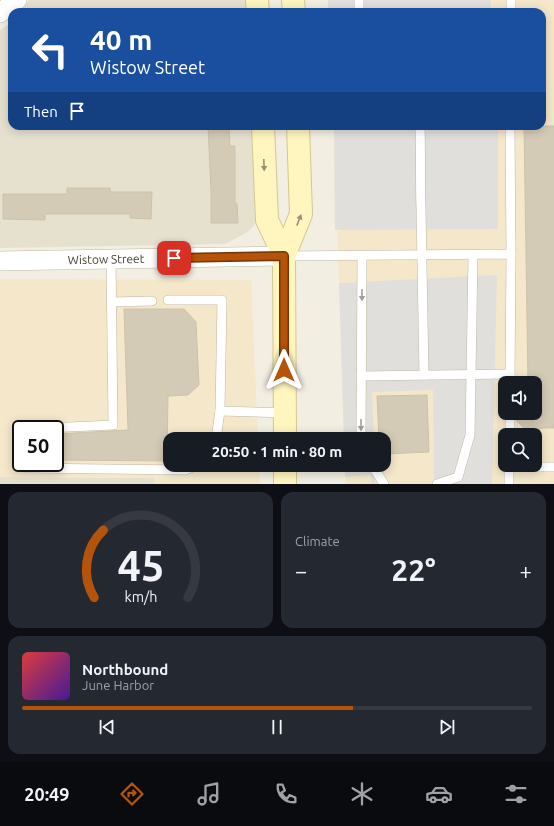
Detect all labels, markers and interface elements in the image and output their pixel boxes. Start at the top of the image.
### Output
icon: left [24,24,76,76]
text: 40 m [90,24,152,55]
text: Wistow Street [90,57,205,77]
icon: arrive [66,100,88,122]
text: Then [24,103,58,120]
one-way arrow [261,159,268,171]
one-way arrow [296,214,302,226]
pin [157,241,191,275]
icon: arrive [163,247,185,269]
street label: Wistow Street [68,252,145,266]
one-way arrow [358,289,365,301]
position arrow [263,349,305,391]
map controls [498,376,542,472]
button: sound [498,376,542,420]
one-way arrow [358,419,364,432]
speed limit sign: 50 [12,420,64,472]
button: search [498,428,542,472]
text: 20:50 · 1 min · 80 m [212,443,342,460]
text: Climate [295,534,340,548]
text: 45 [117,542,164,589]
text: 22° [391,553,436,587]
text: − [295,558,307,583]
text: + [520,558,532,583]
text: km/h [124,589,157,605]
text: Northbound [82,661,168,678]
text: June Harbor [82,678,154,692]
icon: previous [96,716,118,738]
icon: pause [266,716,288,738]
icon: next [436,716,458,738]
icon: directions [118,780,146,808]
icon: music [195,780,223,808]
icon: phone [272,780,300,808]
icon: climate [348,780,376,808]
icon: car [425,780,453,808]
icon: filters [502,780,530,808]
text: 20:49 [24,784,69,804]

